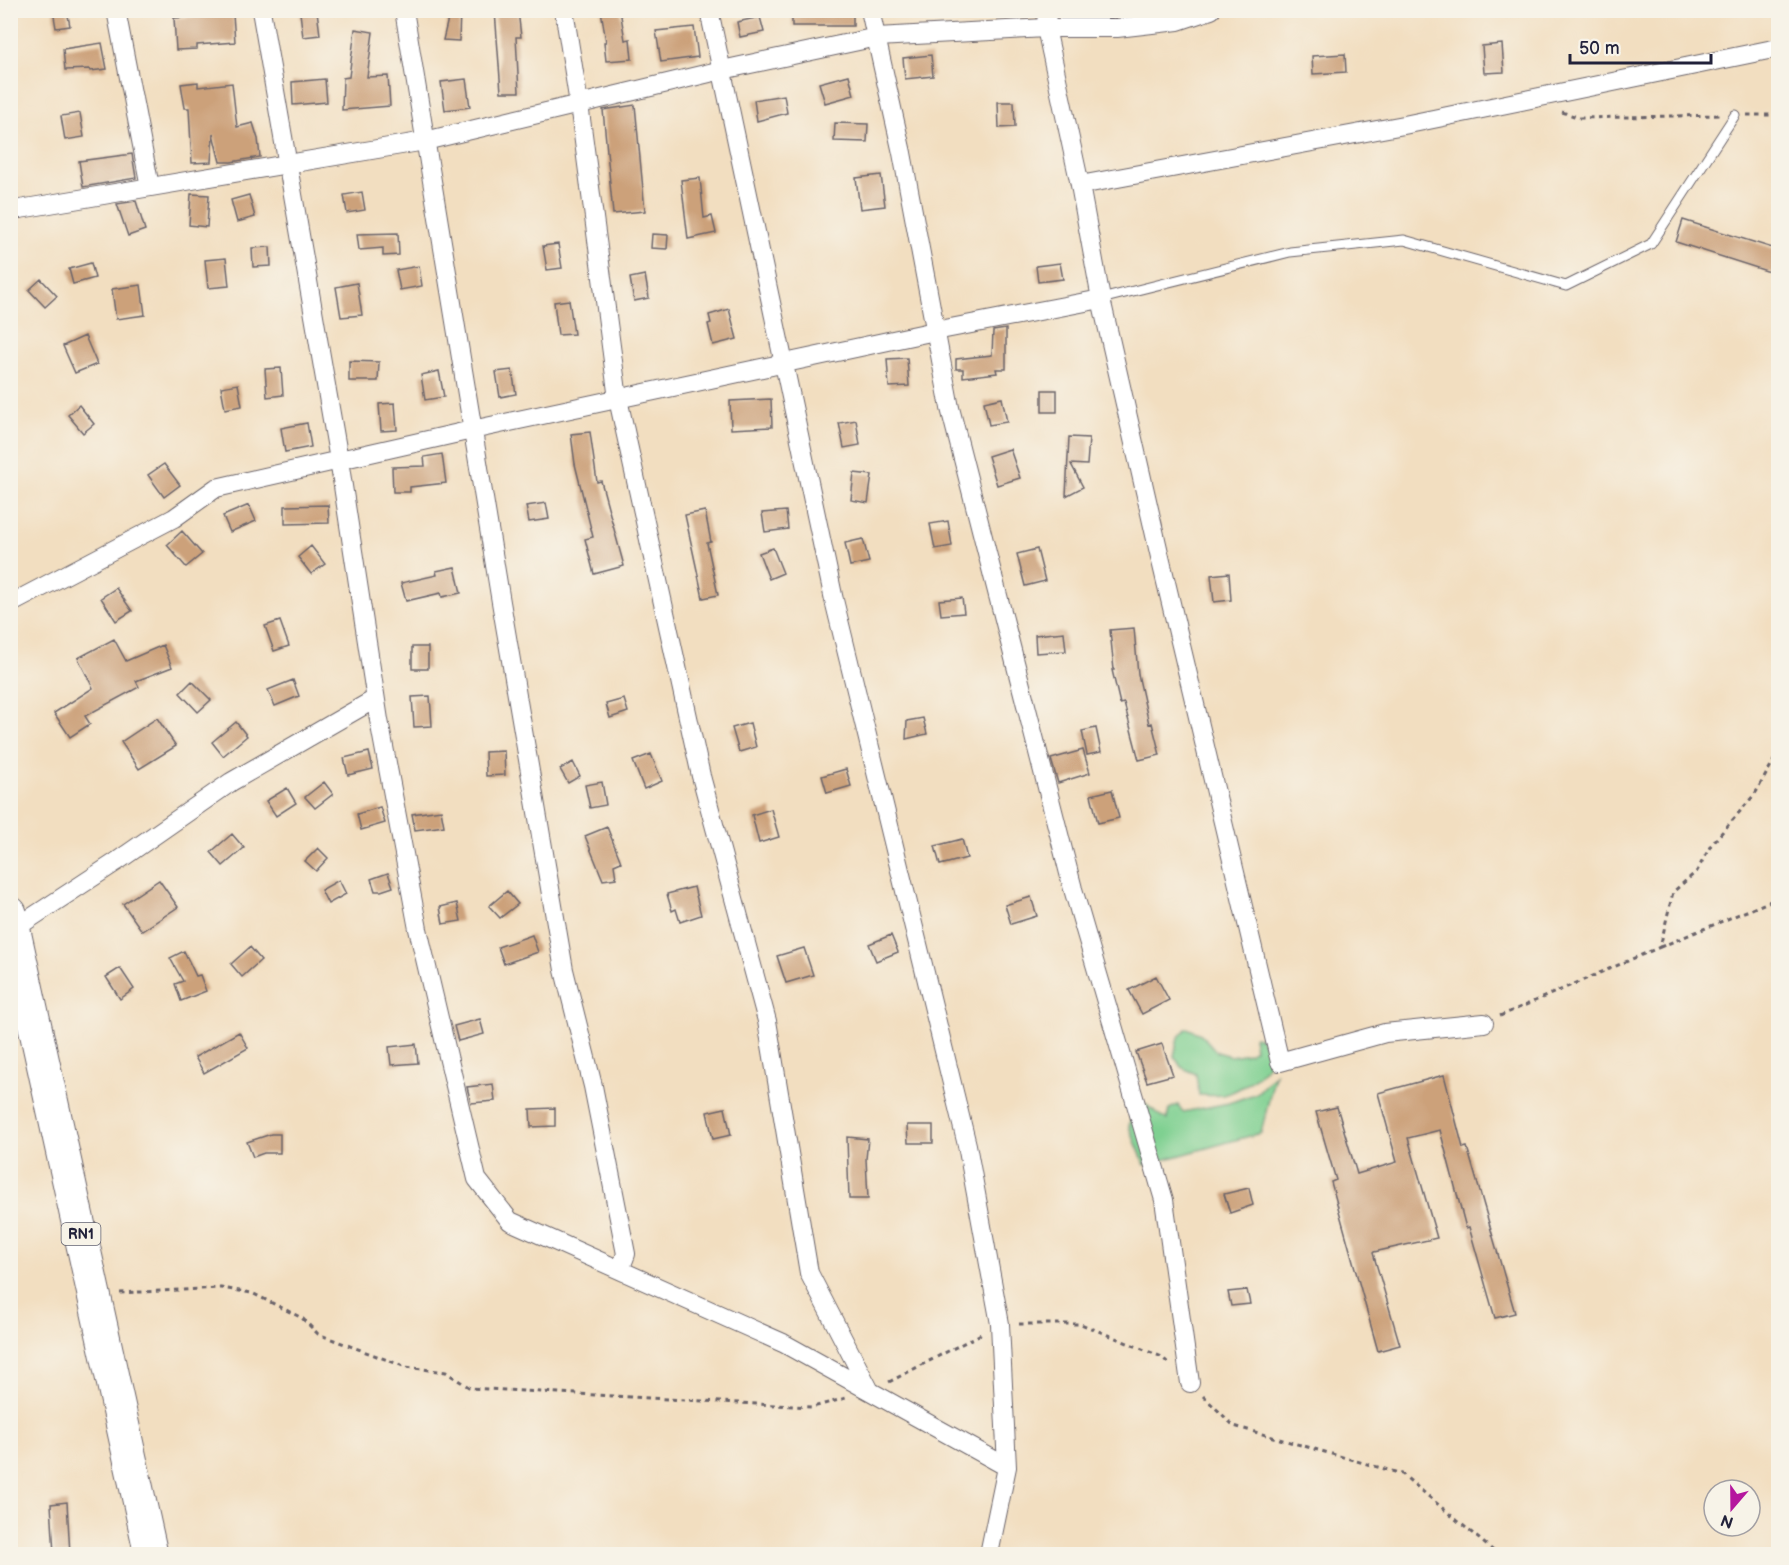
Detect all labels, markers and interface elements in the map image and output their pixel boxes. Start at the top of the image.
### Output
scale bar [1570,27,1711,65]
text: 50 m [1579,38,1620,59]
road number: RN1 [62,1223,100,1245]
north arrow [1702,1478,1762,1538]
text: N [1718,1510,1736,1532]

